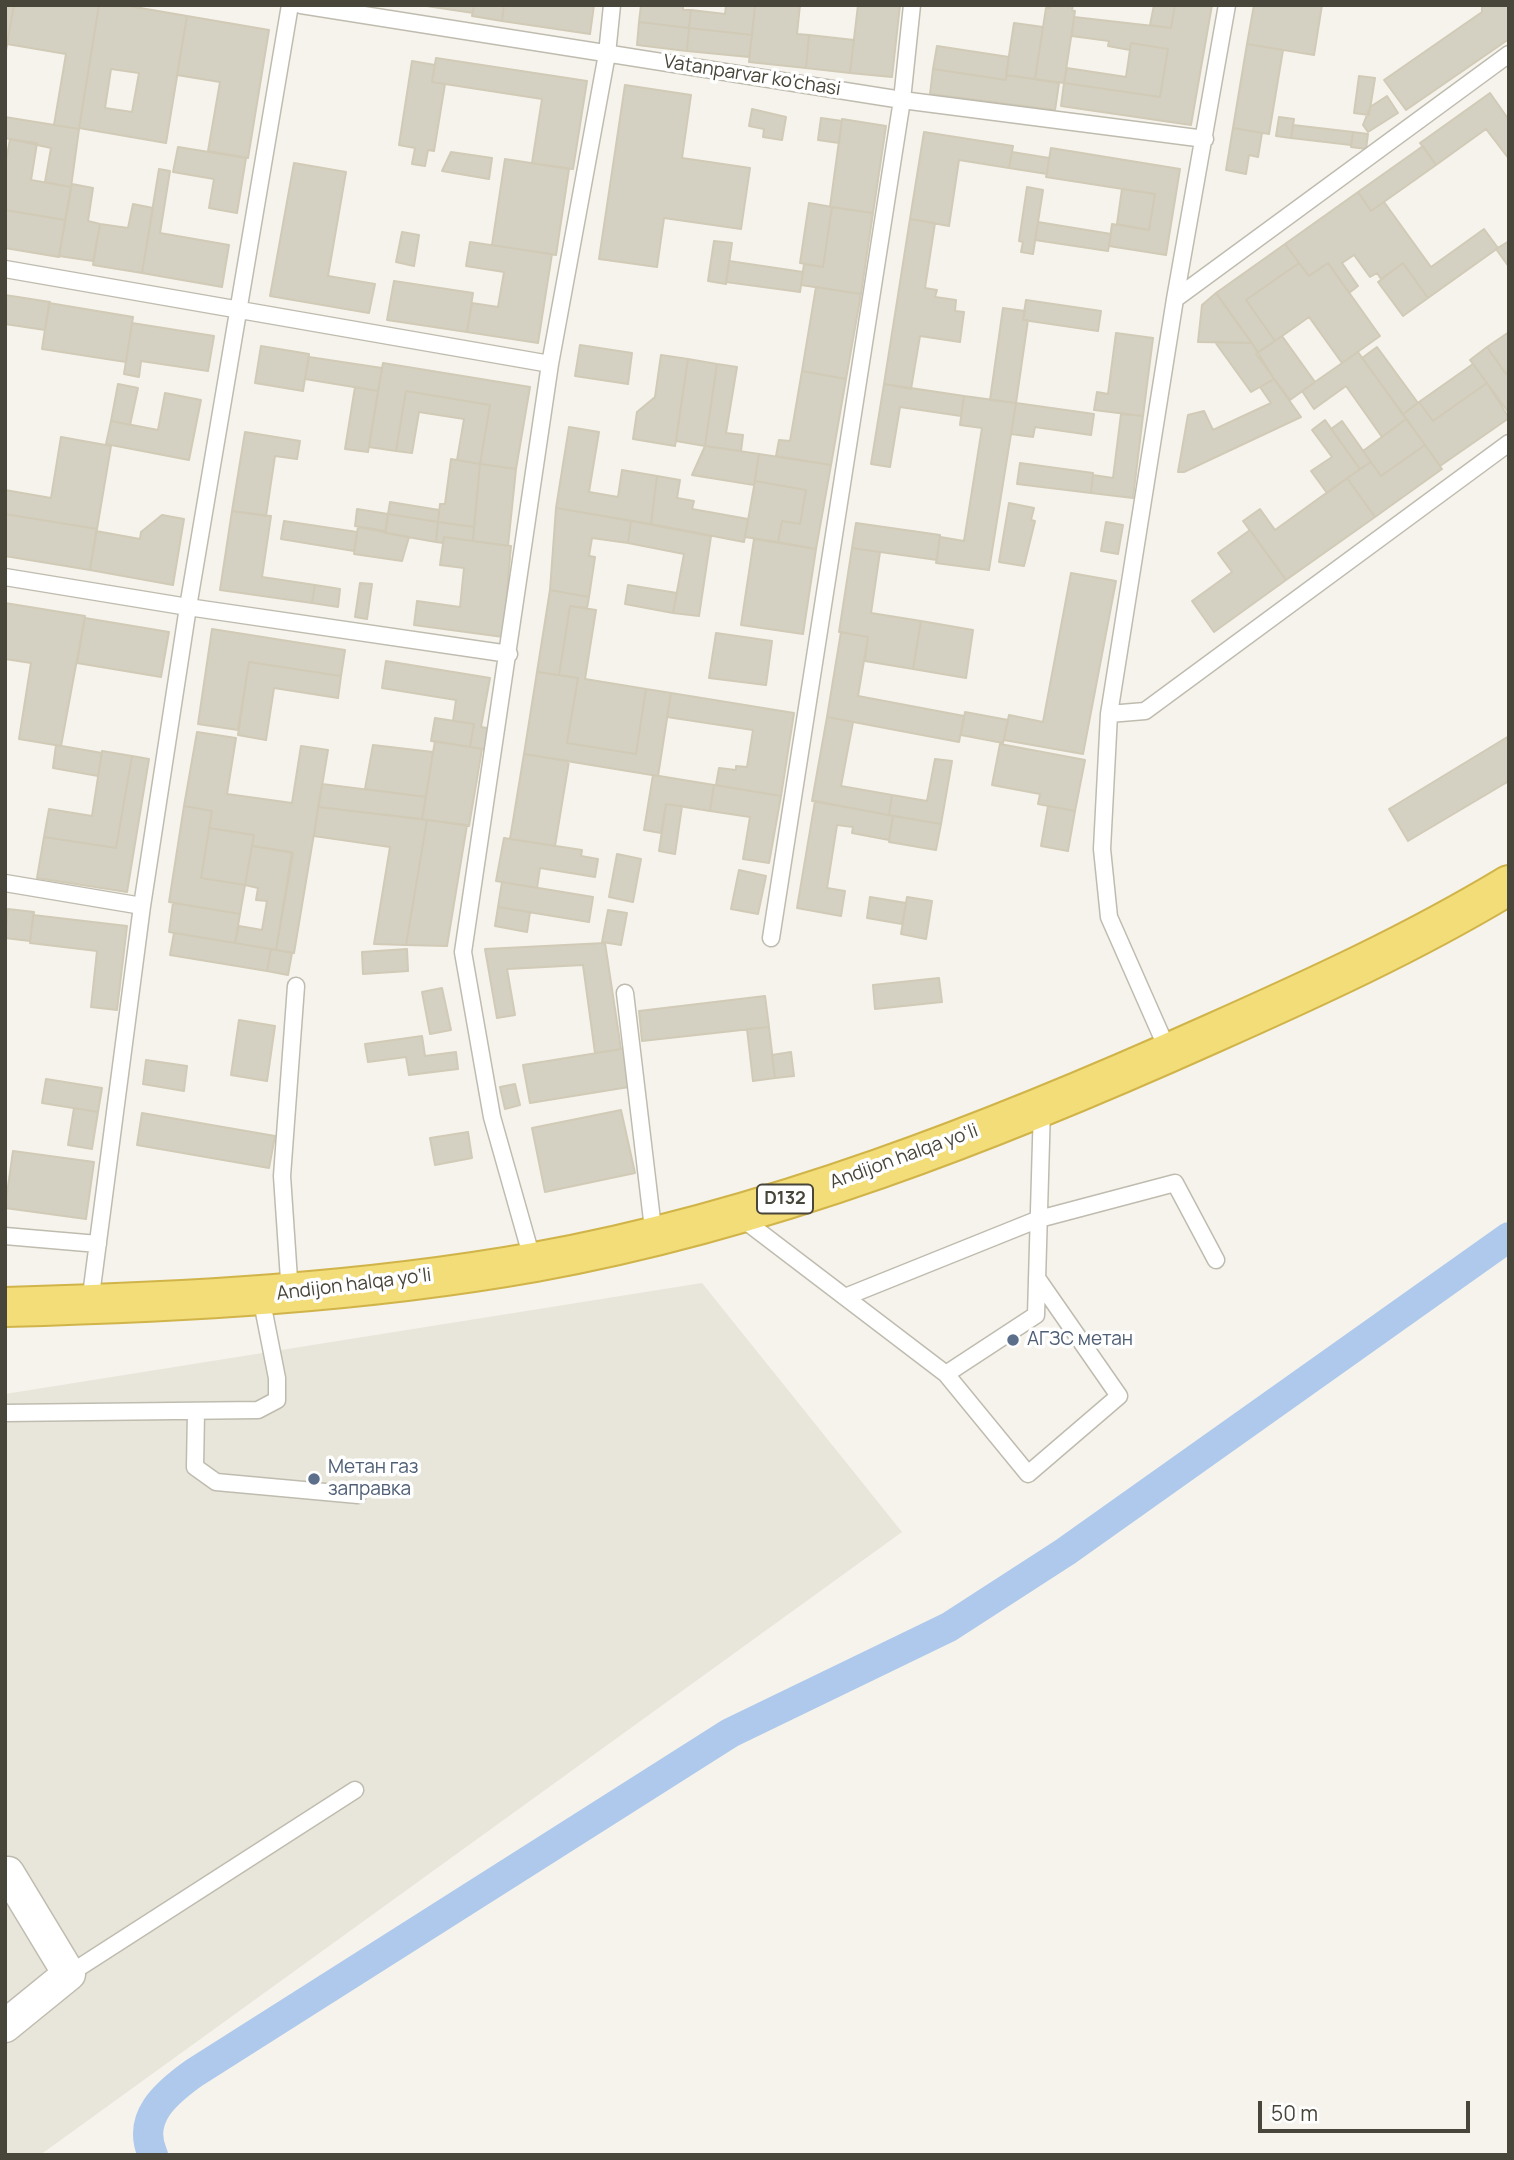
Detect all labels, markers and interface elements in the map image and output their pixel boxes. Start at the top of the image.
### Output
street label: Vatanparvar ko'chasi [662,51,842,101]
street label: Andijon halqa yo‘li [827,1120,981,1194]
road number: D132 [757,1184,813,1214]
street label: Andijon halqa yo‘li [275,1264,433,1306]
place label: АГЗС метан [1027,1329,1133,1351]
marker: АГЗС метан [1005,1332,1021,1348]
place label: Метан газ заправка [328,1457,418,1501]
marker: Метан газ заправка [306,1471,322,1487]
scale bar [1262,2086,1474,2130]
text: 50 m [1271,2099,1318,2127]

